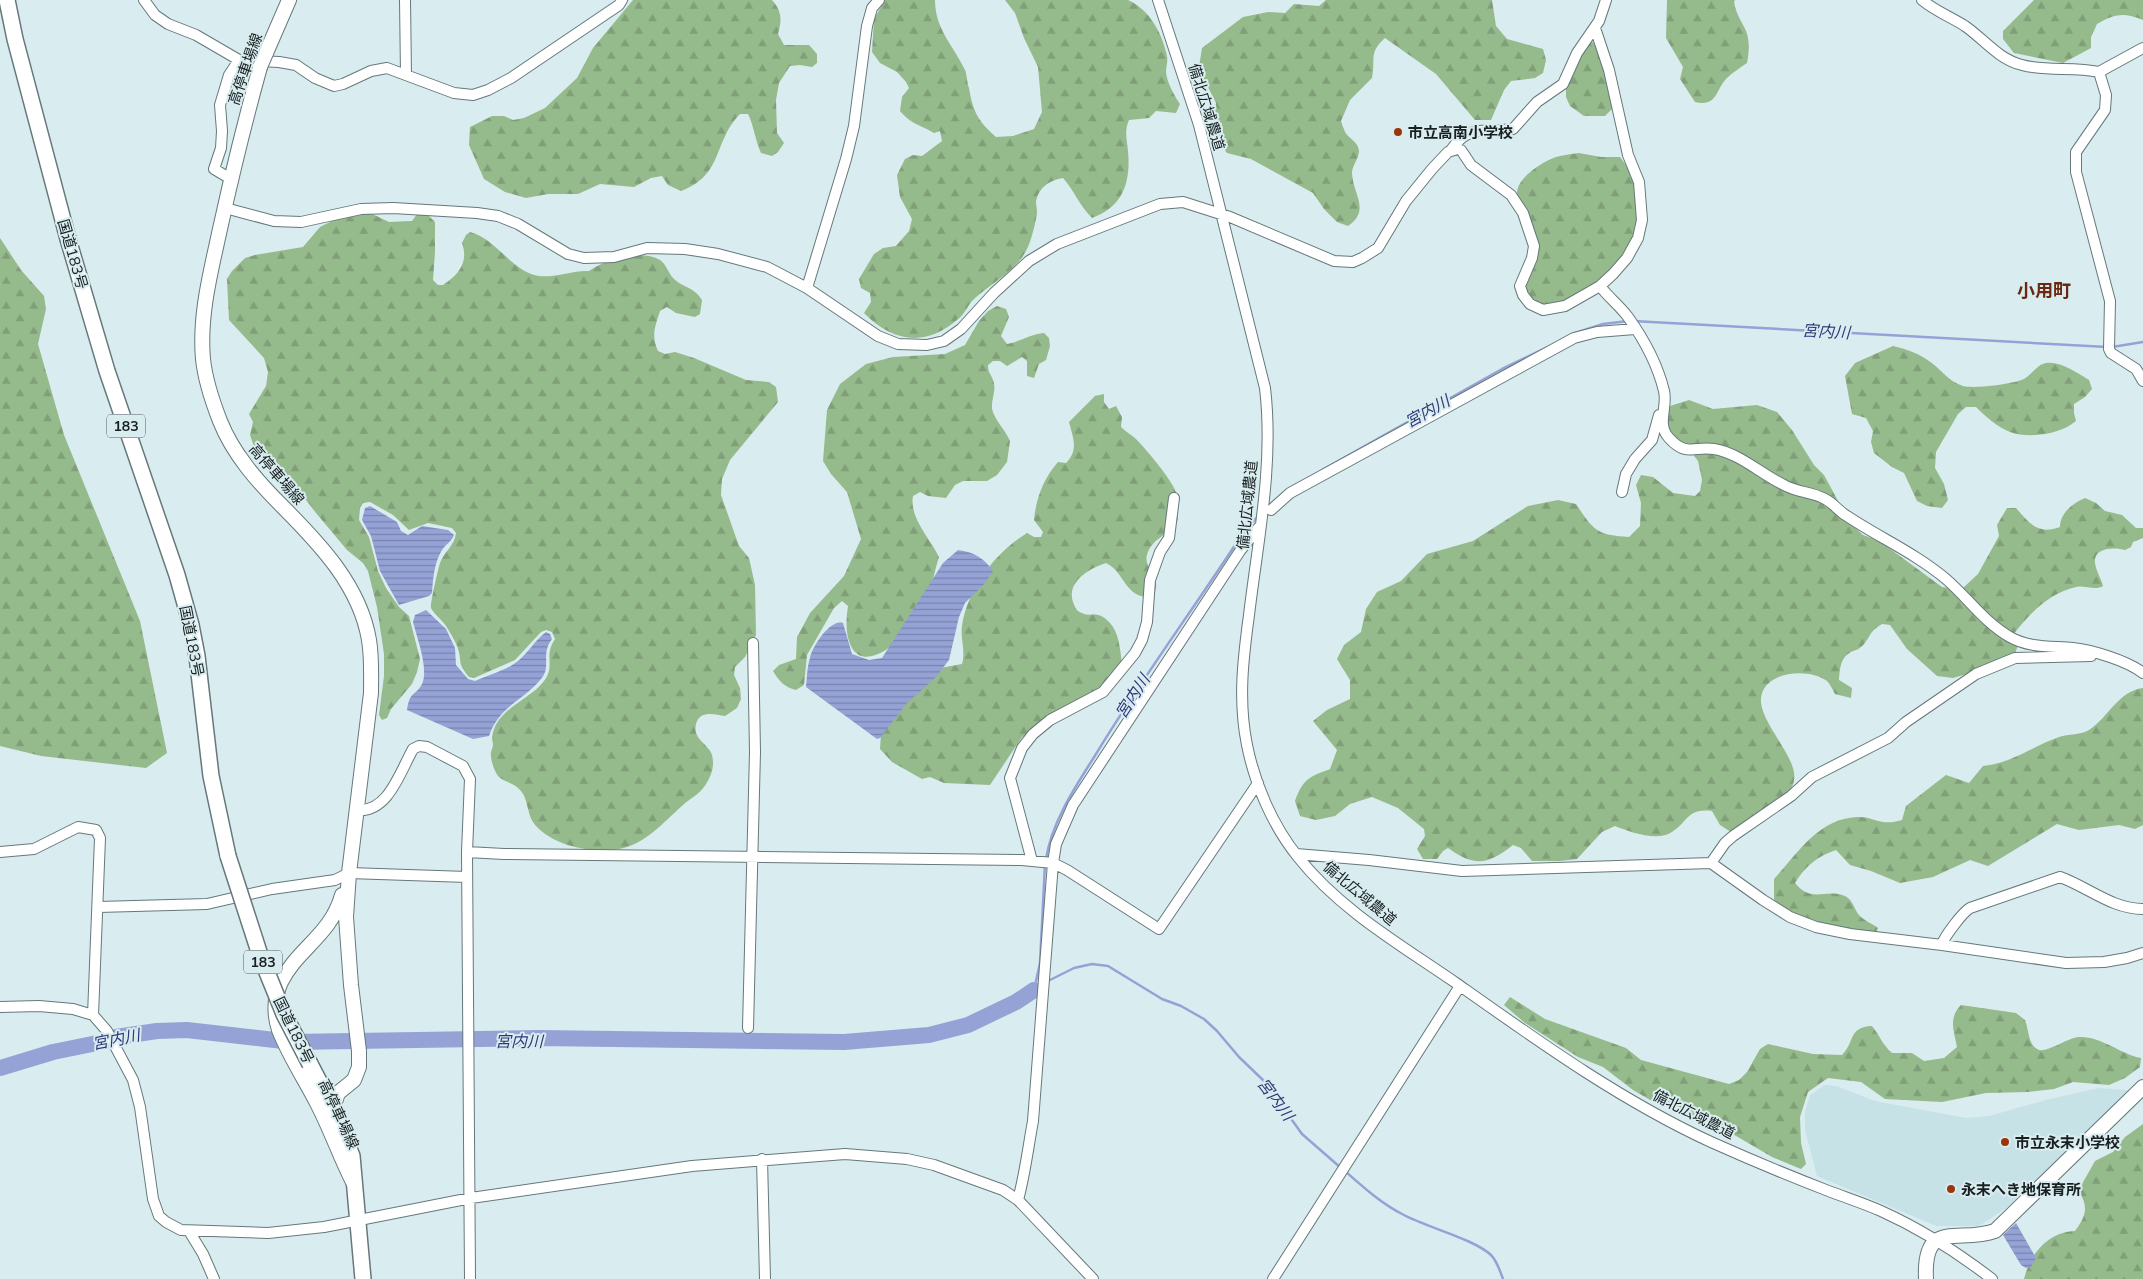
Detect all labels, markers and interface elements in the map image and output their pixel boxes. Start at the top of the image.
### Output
street label: 高停車場線 [224,30,266,108]
street label: 備北広域農道 [1185,61,1229,153]
place label: 市立高南小学校 [1408,123,1513,142]
marker: 市立高南小学校 [1392,126,1404,138]
street label: 国道183号 [54,217,92,291]
district label: 小用町 [2017,279,2071,302]
water label: 宮内川 [1802,320,1852,342]
water label: 宮内川 [1401,390,1455,431]
road number: 183 [107,414,145,438]
street label: 高停車場線 [245,439,309,509]
street label: 備北広域農道 [1233,459,1261,551]
street label: 国道183号 [176,604,208,678]
water label: 宮内川 [1111,669,1155,722]
street label: 備北広域農道 [1319,857,1401,929]
road number: 183 [244,950,282,974]
street label: 国道183号 [270,993,318,1067]
water label: 宮内川 [91,1024,143,1053]
water label: 宮内川 [495,1031,545,1051]
water label: 宮内川 [1254,1074,1300,1126]
street label: 高停車場線 [315,1076,363,1152]
street label: 備北広域農道 [1650,1085,1738,1143]
place label: 市立永末小学校 [2015,1133,2120,1152]
marker: 市立永末小学校 [1999,1136,2011,1148]
place label: 永末へき地保育所 [1961,1180,2081,1199]
marker: 永末へき地保育所 [1945,1183,1957,1195]

